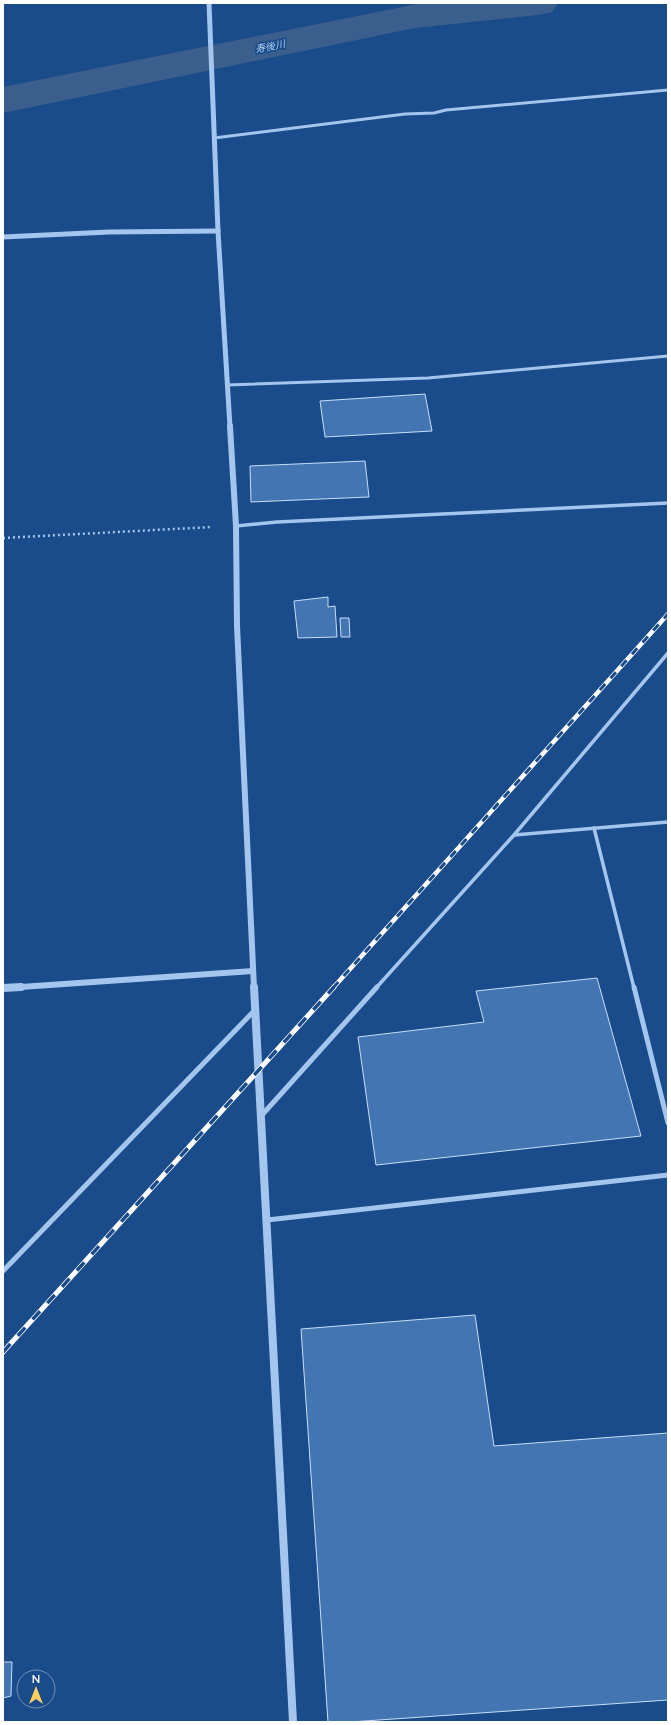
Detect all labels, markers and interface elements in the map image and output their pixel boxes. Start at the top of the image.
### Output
water label: 寿後川 [254,37,287,55]
north arrow [16,1669,56,1709]
text: N [32,1672,40,1685]

